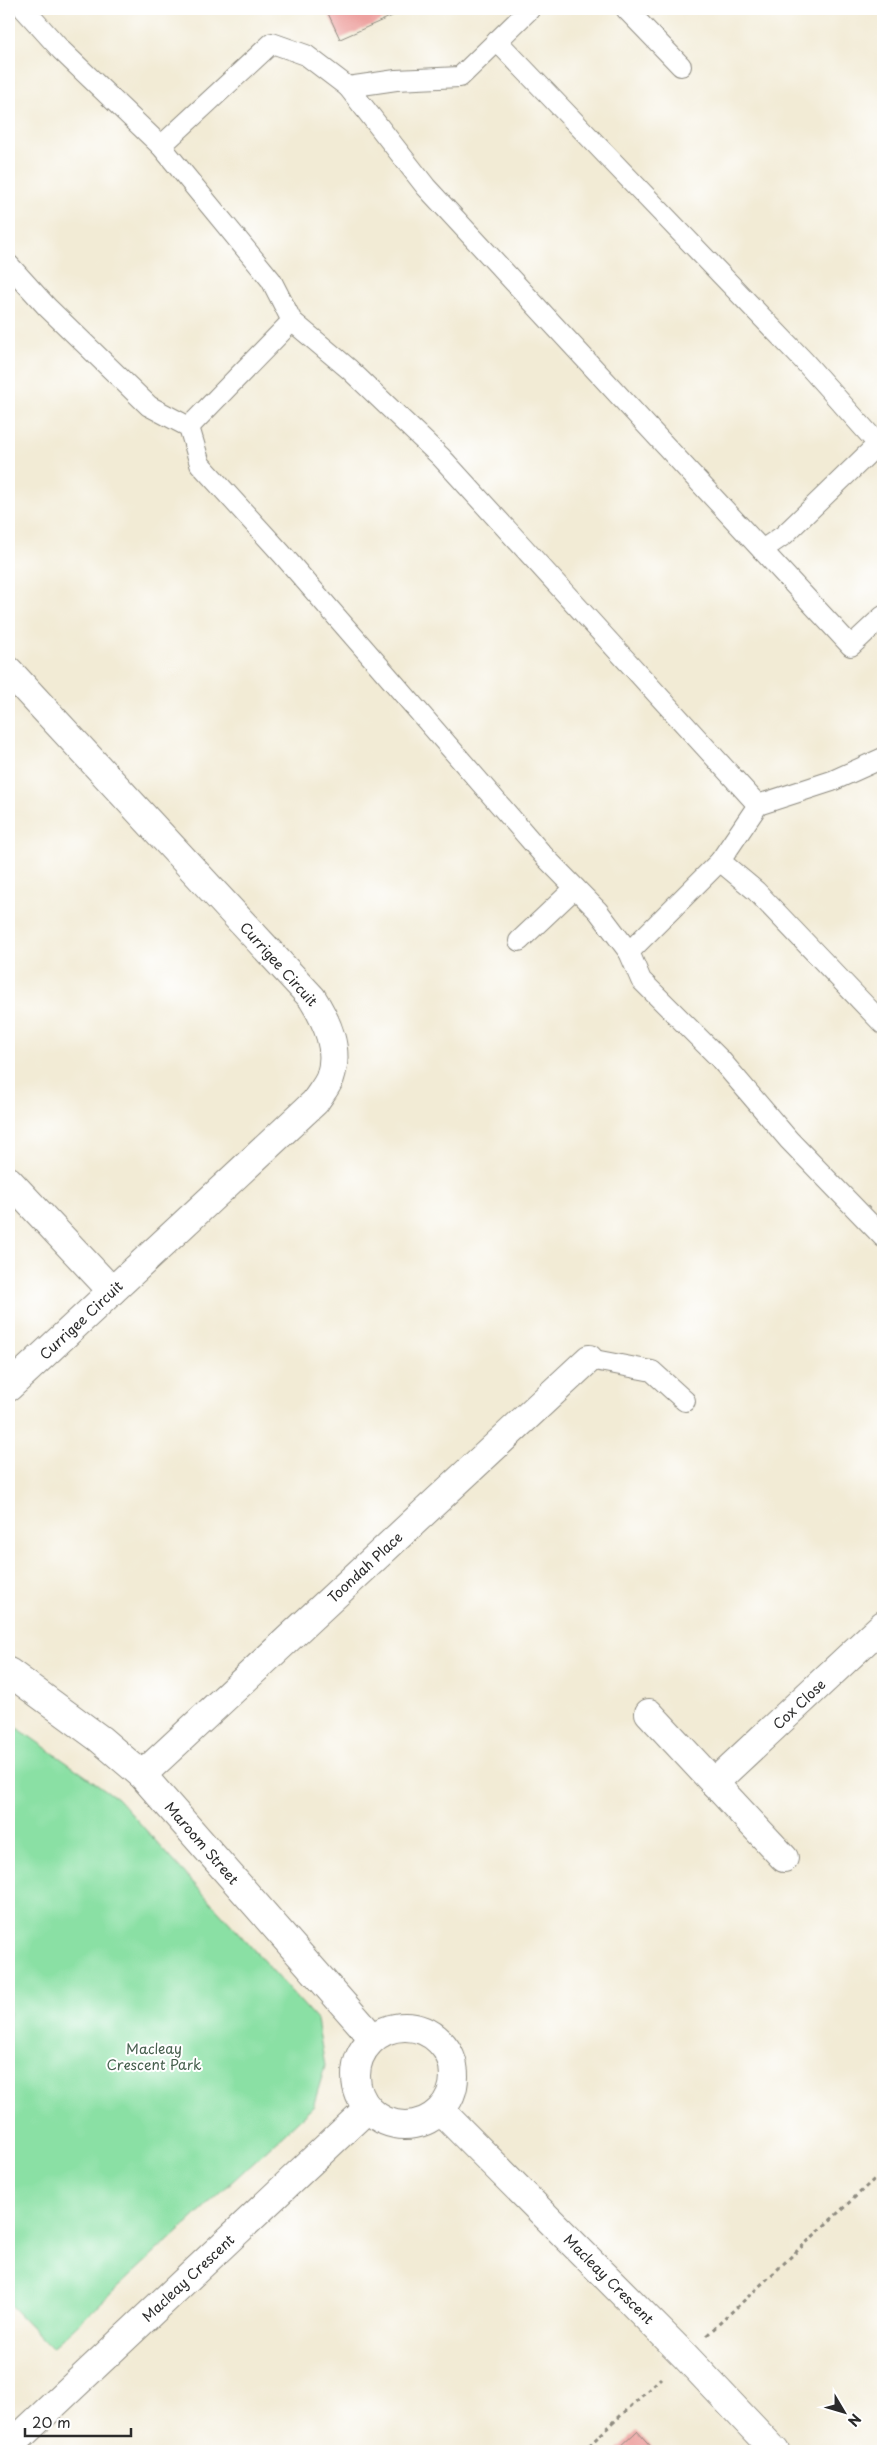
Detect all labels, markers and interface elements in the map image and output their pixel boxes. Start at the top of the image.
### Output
street label: Currigee Circuit [235,917,323,1011]
street label: Currigee Circuit [35,1275,128,1364]
street label: Toondah Place [323,1527,407,1607]
street label: Cox Close [768,1674,830,1734]
street label: Maroom Street [160,1797,244,1889]
park label: Macleay Crescent Park [106,2038,202,2075]
street label: Macleay Crescent [137,2229,239,2326]
street label: Macleay Crescent [559,2229,659,2329]
north arrow [820,2388,870,2438]
scale bar [25,2405,131,2437]
text: N [843,2409,866,2431]
text: 20 m [32,2410,71,2433]

